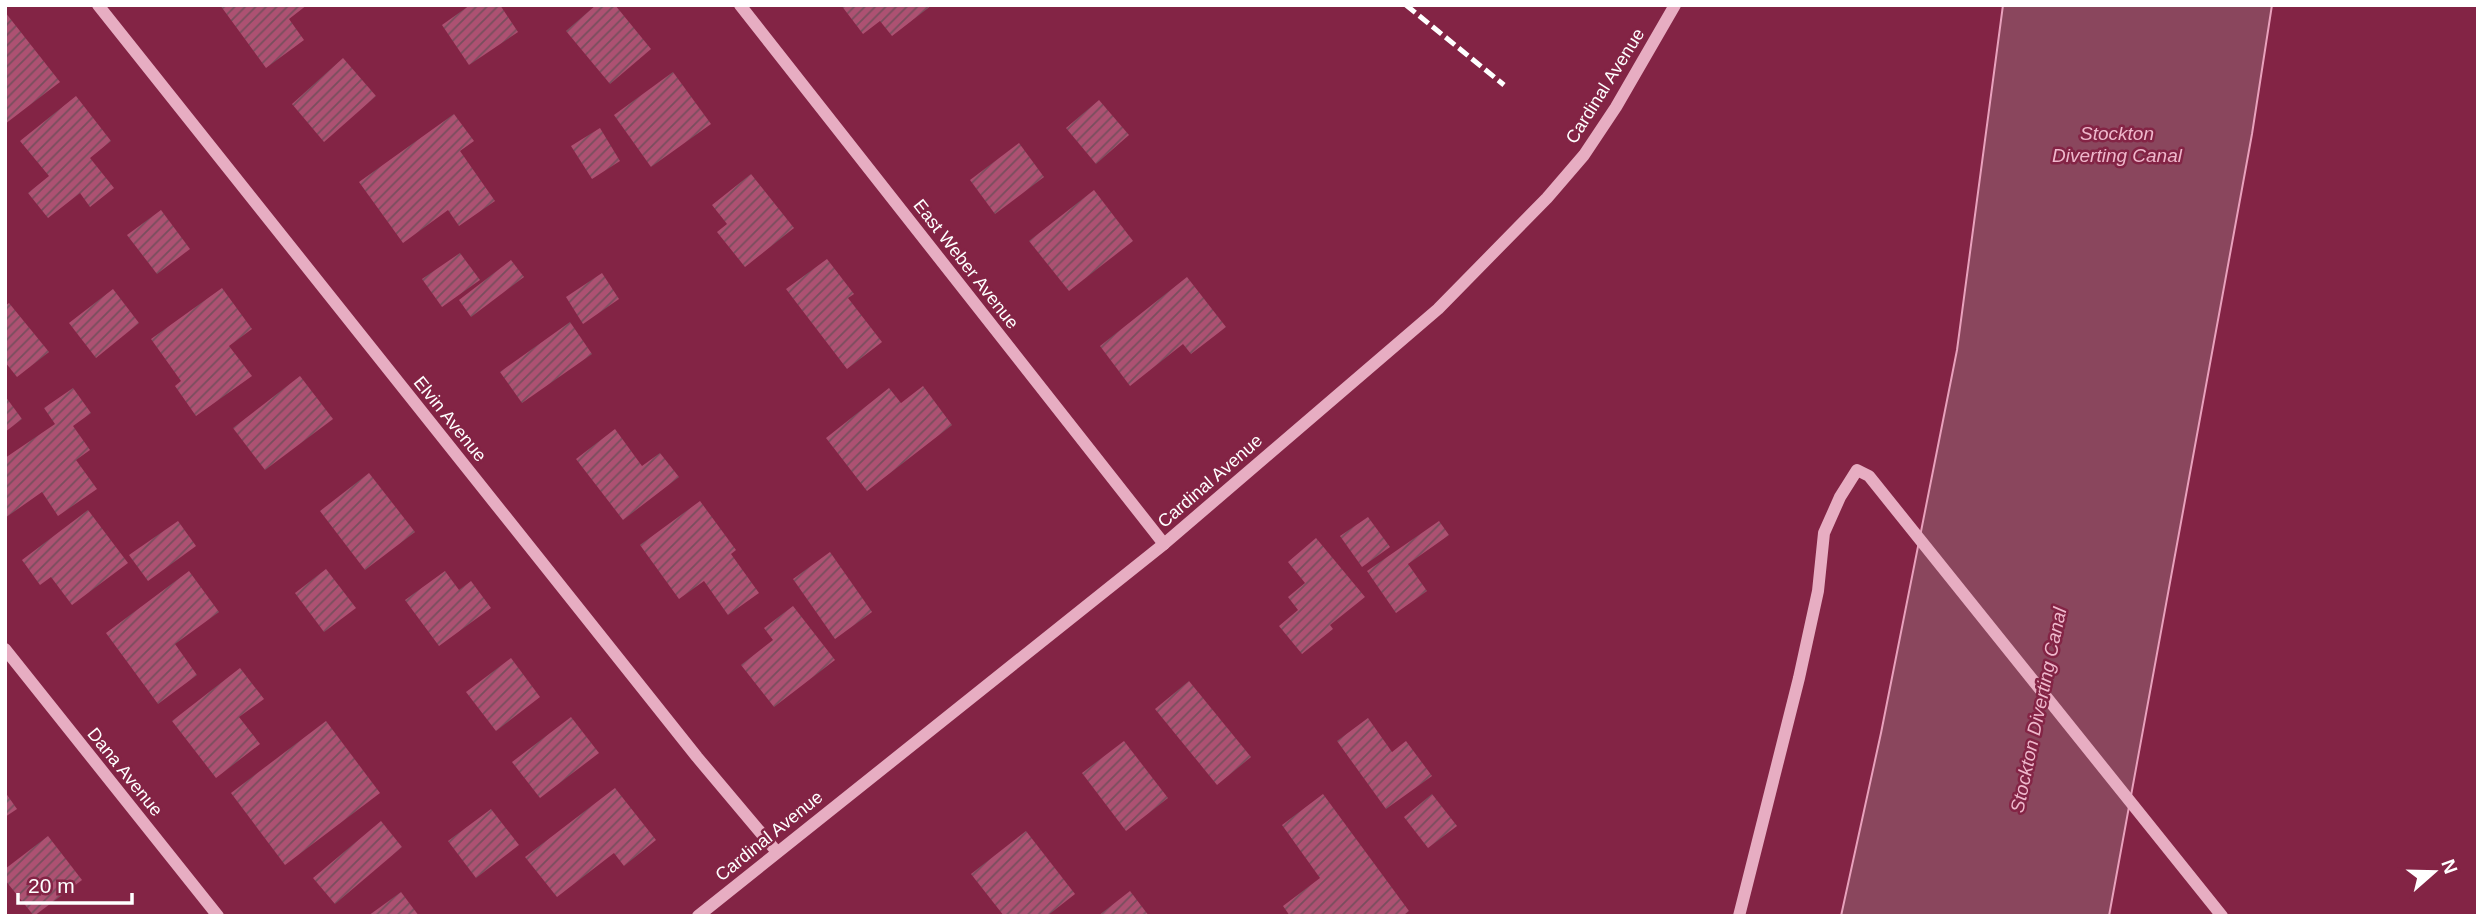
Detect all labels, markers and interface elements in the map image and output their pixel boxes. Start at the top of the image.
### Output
street label: Cardinal Avenue [1562,25,1648,147]
water label: Stockton Diverting Canal [2052,123,2183,166]
street label: East Weber Avenue [909,195,1023,333]
street label: Elvin Avenue [410,372,490,466]
street label: Cardinal Avenue [1154,430,1266,532]
water label: Stockton Diverting Canal [2006,605,2071,815]
street label: Dana Avenue [83,724,167,820]
street label: Cardinal Avenue [712,787,826,885]
north arrow [2399,837,2469,907]
text: N [2437,856,2462,876]
scale bar [18,862,131,906]
text: 20 m [28,874,75,897]

